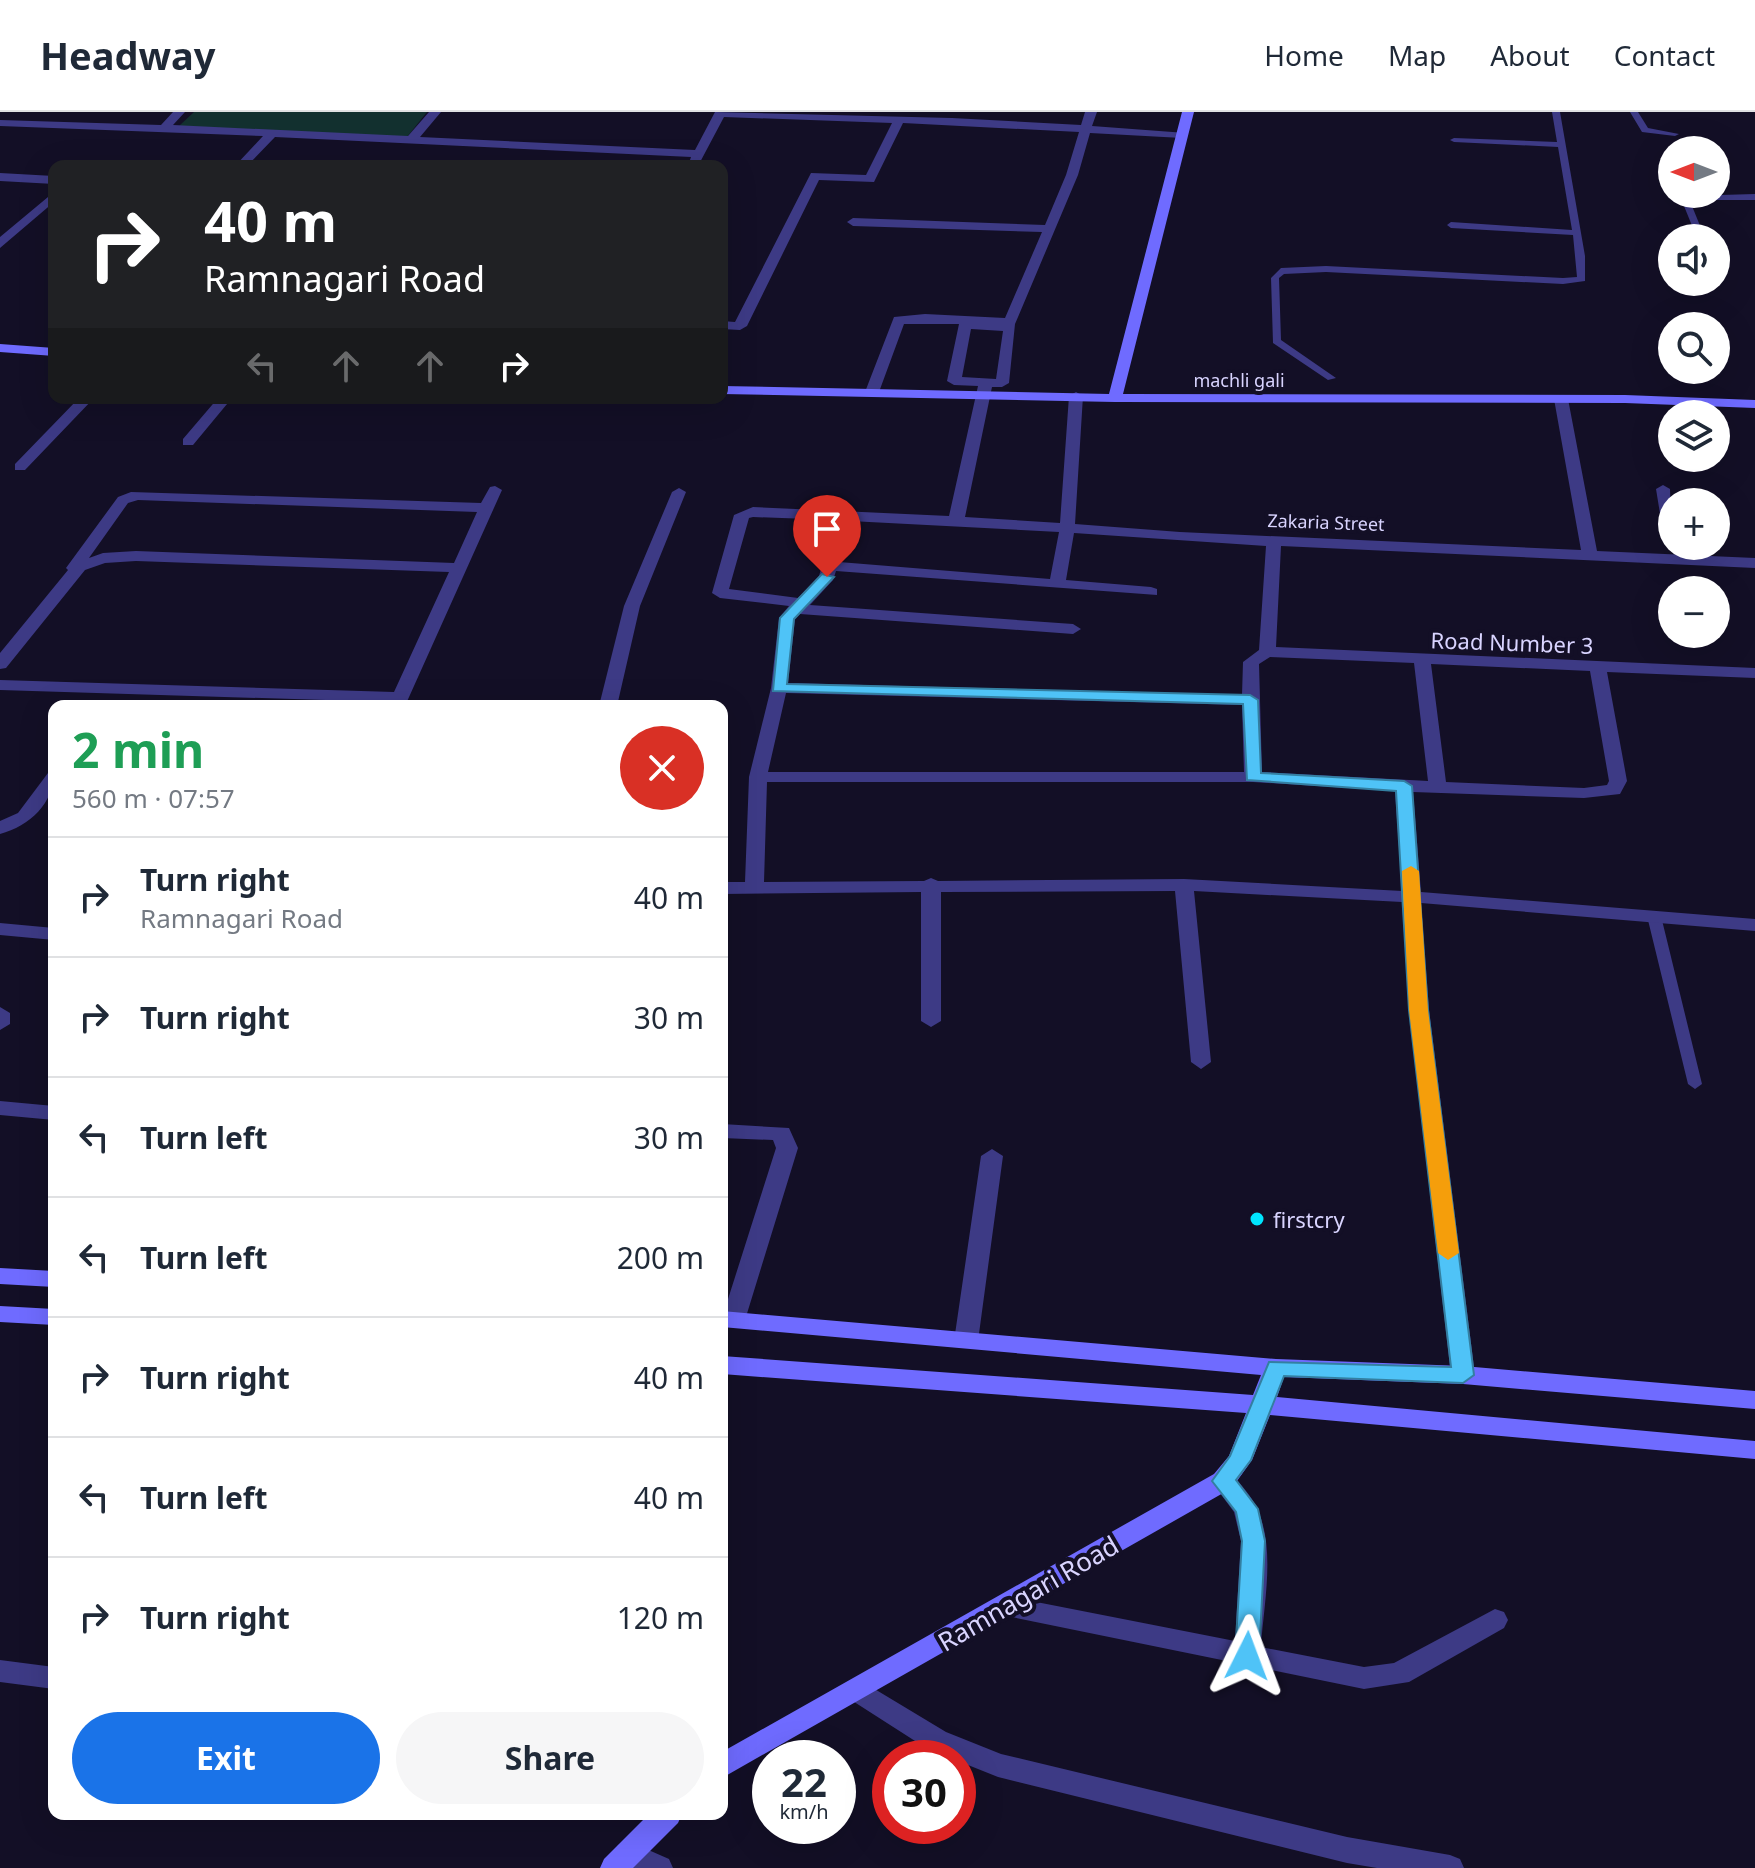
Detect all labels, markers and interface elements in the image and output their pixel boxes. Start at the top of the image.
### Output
text: Headway [40,29,216,81]
text: Home [1264,36,1344,74]
text: Map [1388,36,1446,74]
text: About [1490,36,1570,74]
text: Contact [1614,36,1715,74]
north arrow [1658,136,1730,208]
map controls [1658,136,1730,648]
text: 40 m [204,182,337,258]
icon: right [72,192,176,296]
button: sound [1658,224,1730,296]
text: Ramnagari Road [204,254,485,303]
button: search [1658,312,1730,384]
icon: left [240,344,284,388]
icon: ahead [324,344,368,388]
icon: ahead [408,344,452,388]
icon: right [492,344,536,388]
street label: machli gali [1193,368,1285,392]
button: layers [1658,400,1730,472]
button: + [1658,488,1730,560]
pin [793,495,861,577]
icon: arrive [805,507,849,551]
street label: Zakaria Street [1267,508,1385,536]
button: − [1658,576,1730,648]
street label: Road Number 3 [1430,624,1594,660]
text: 2 min [72,717,204,782]
button: close [620,726,704,810]
text: 560 m · 07:57 [72,780,235,816]
text: Turn right [140,859,290,900]
icon: right [72,875,116,919]
text: 40 m [634,877,704,918]
text: Ramnagari Road [140,900,343,936]
icon: right [72,995,116,1039]
text: Turn right [140,997,290,1038]
text: 30 m [634,997,704,1038]
icon: left [72,1115,116,1159]
text: Turn left [140,1117,268,1158]
text: 30 m [634,1117,704,1158]
place label: firstcry [1273,1204,1345,1234]
marker: firstcry [1248,1210,1266,1228]
icon: left [72,1235,116,1279]
text: Turn left [140,1237,268,1278]
text: 200 m [617,1237,704,1278]
icon: right [72,1355,116,1399]
text: Turn right [140,1357,290,1398]
text: 40 m [634,1357,704,1398]
icon: left [72,1475,116,1519]
text: Turn left [140,1477,268,1518]
text: 40 m [634,1477,704,1518]
street label: Ramnagari Road [931,1527,1125,1659]
icon: right [72,1595,116,1639]
text: Turn right [140,1597,290,1638]
text: 120 m [617,1597,704,1638]
position arrow [1205,1614,1289,1698]
button: Exit [72,1712,380,1804]
button: Share [396,1712,704,1804]
speed limit sign: 30 [872,1740,976,1844]
text: 22 [781,1754,827,1809]
text: km/h [779,1798,829,1825]

